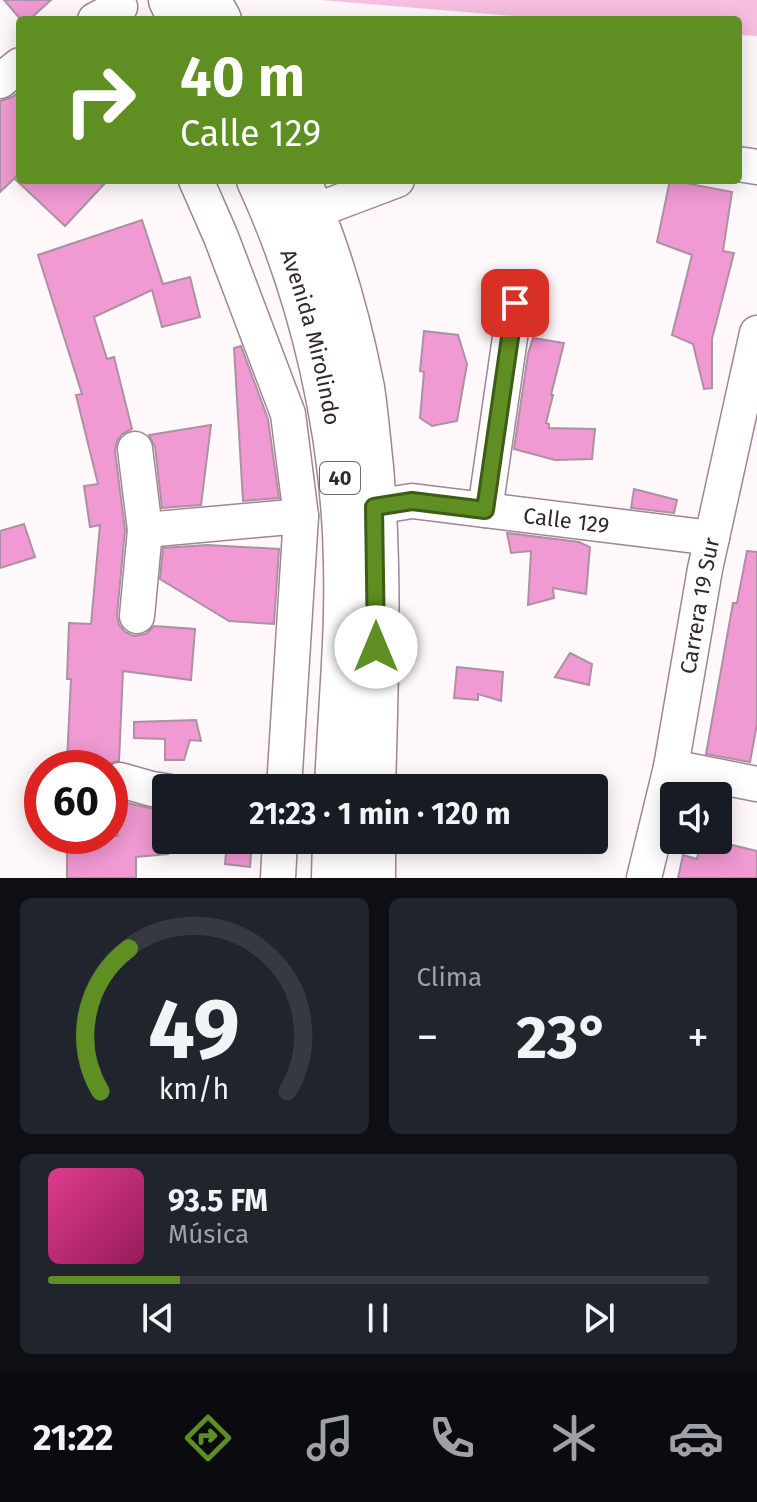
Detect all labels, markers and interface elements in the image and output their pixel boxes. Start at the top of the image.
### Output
text: 40 m [180,44,305,111]
icon: right [48,48,152,152]
text: Calle 129 [180,112,321,156]
street label: Avenida Mirolindo [275,245,347,427]
pin [481,269,549,337]
icon: arrive [493,281,537,325]
road number: 40 [320,462,360,494]
street label: Calle 129 [522,501,611,539]
street label: Carrera 19 Sur [674,534,725,676]
position arrow [334,605,418,689]
speed limit sign: 60 [24,750,128,854]
map controls [660,782,732,854]
button: sound [660,782,732,854]
text: 21:23 · 1 min · 120 m [249,796,511,832]
text: Clima [417,962,482,993]
text: 49 [148,980,240,1080]
text: 23° [516,1002,609,1074]
text: − [417,1011,439,1064]
text: + [687,1011,709,1064]
text: km/h [159,1072,230,1107]
text: 93.5 FM [168,1183,268,1219]
text: Música [168,1219,249,1250]
icon: previous [136,1296,180,1340]
icon: pause [356,1296,400,1340]
icon: next [577,1296,621,1340]
icon: directions [180,1410,236,1466]
icon: music [302,1410,358,1466]
icon: phone [424,1410,480,1466]
icon: climate [546,1410,602,1466]
icon: car [668,1410,724,1466]
text: 21:22 [33,1416,113,1460]

